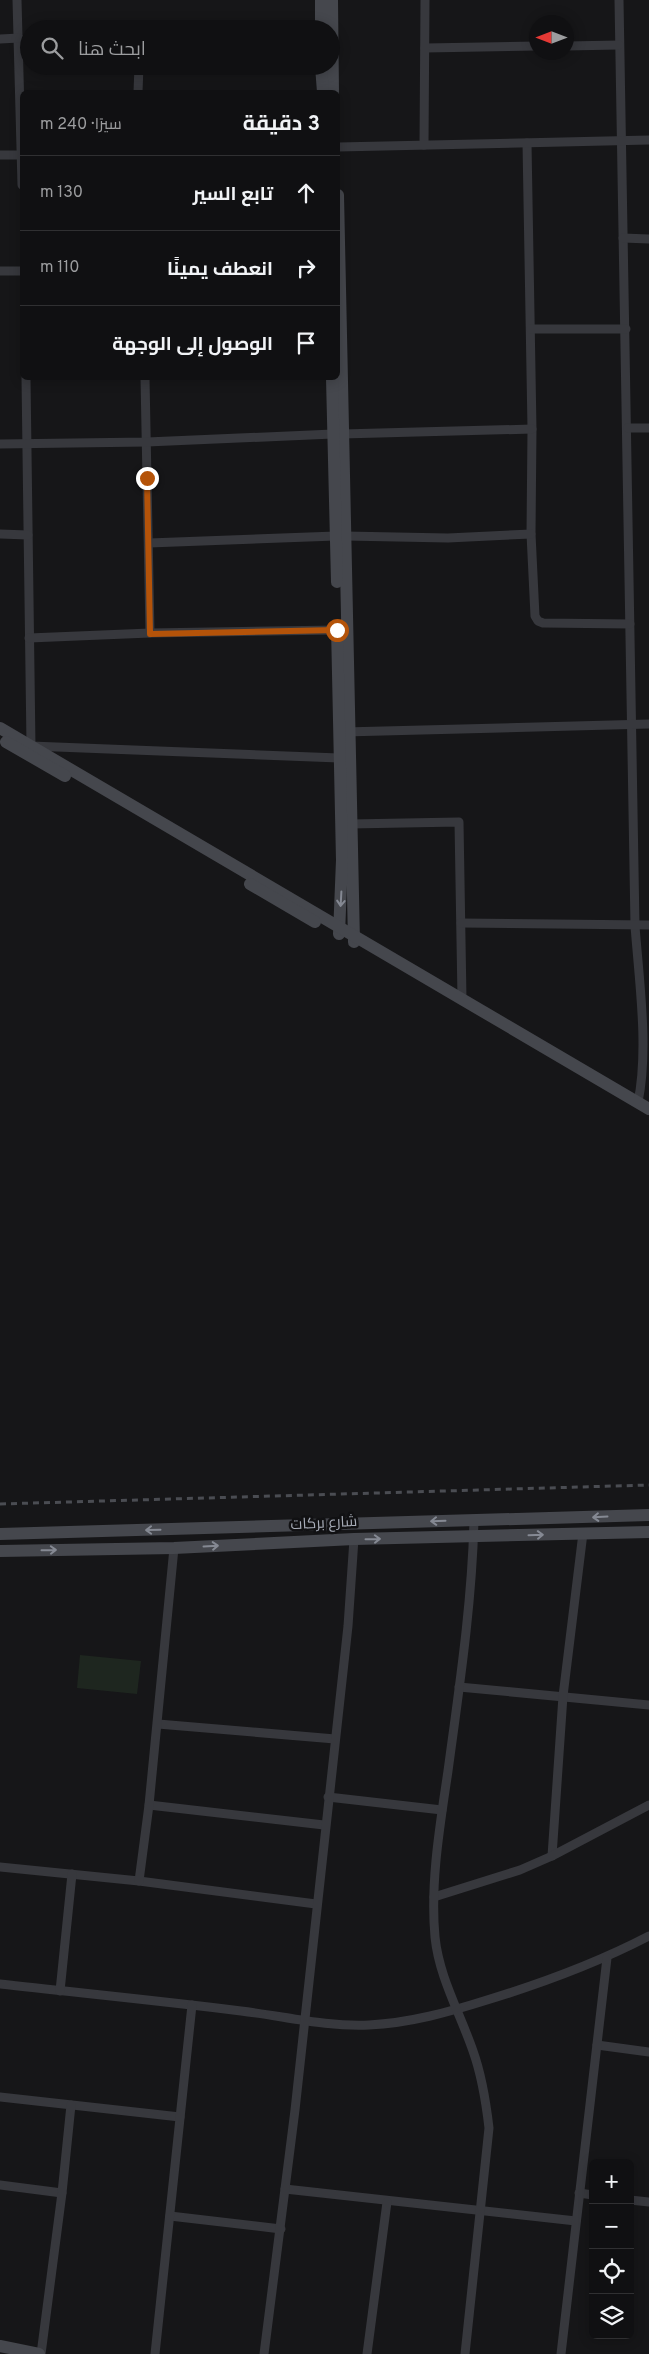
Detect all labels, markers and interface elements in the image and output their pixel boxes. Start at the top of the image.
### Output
north arrow [529,15,574,60]
search box [20,20,340,75]
icon: search [38,34,66,62]
text: ابحث هنا [78,38,146,62]
text: 3 دقيقة [243,111,320,138]
text: سيرًا · 240 m [40,115,122,135]
icon: ahead [292,179,320,207]
text: 130 m [40,183,83,203]
text: تابع السير [193,183,273,207]
icon: right [292,254,320,282]
text: 110 m [40,258,80,278]
text: انعطف يمينًا [167,258,273,282]
icon: arrive [292,329,320,357]
text: الوصول إلى الوجهة [112,333,273,357]
route end [136,467,159,490]
route start [326,619,349,642]
one-way arrow [337,890,346,906]
street label: شارع بركات [290,1513,358,1535]
one-way arrow [593,1513,609,1522]
one-way arrow [430,1517,446,1526]
one-way arrow [145,1525,162,1535]
one-way arrow [528,1530,544,1539]
one-way arrow [365,1534,381,1543]
one-way arrow [203,1542,219,1551]
one-way arrow [40,1545,56,1554]
map controls [589,2159,634,2339]
button: + [589,2159,634,2204]
button: − [589,2204,634,2249]
button: locate [589,2249,634,2294]
button: layers [589,2294,634,2339]

